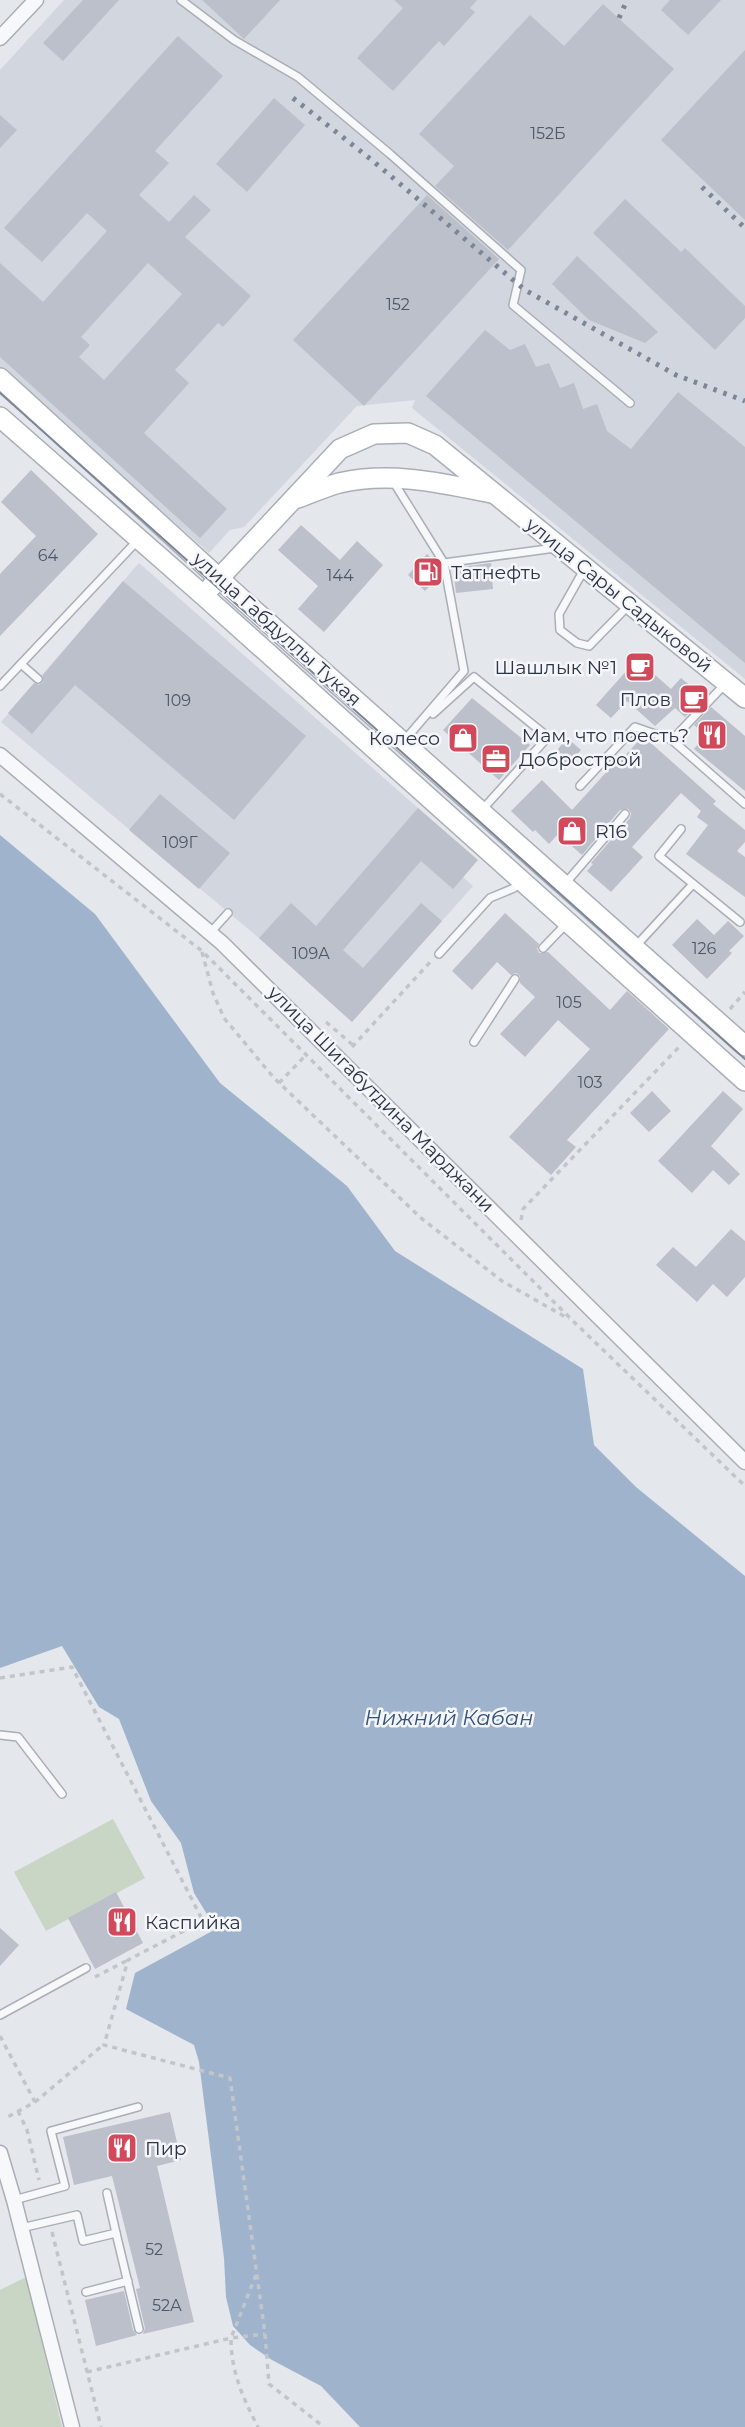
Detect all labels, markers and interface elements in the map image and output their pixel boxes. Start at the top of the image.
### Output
house number: 152Б [530,124,566,143]
house number: 152 [386,295,410,314]
street label: улица Сары Садыковой [520,512,717,677]
house number: 64 [38,546,59,565]
street label: улица Габдуллы Тукая [187,546,366,711]
fuel station icon: Татнефть [411,555,445,589]
place label: Татнефть [451,561,541,584]
house number: 144 [327,566,354,585]
cafe icon: Шашлык №1 [623,650,657,684]
place label: Шашлык №1 [494,656,617,679]
cafe icon: Плов [677,682,711,716]
place label: Плов [620,688,671,711]
house number: 109 [165,691,191,710]
restaurant icon: Мам, что поесть? [695,718,729,752]
shop icon: Колесо [446,721,480,755]
place label: Мам, что поесть? [522,724,689,747]
place label: Колесо [369,727,440,750]
office icon: Добрострой [479,742,513,776]
place label: Добрострой [519,748,641,771]
shop icon: R16 [555,814,589,848]
place label: R16 [595,820,627,843]
house number: 109Г [162,833,198,852]
house number: 126 [692,939,717,958]
house number: 109А [292,944,330,963]
street label: улица Шигабутдина Марджани [262,980,499,1217]
house number: 105 [556,993,582,1012]
house number: 103 [577,1073,603,1092]
water label: Нижний Кабан [365,1705,533,1730]
restaurant icon: Каспийка [105,1905,139,1939]
place label: Каспийка [145,1911,241,1934]
restaurant icon: Пир [105,2131,139,2165]
place label: Пир [145,2137,187,2160]
house number: 52 [145,2240,163,2259]
house number: 52А [152,2296,182,2315]

